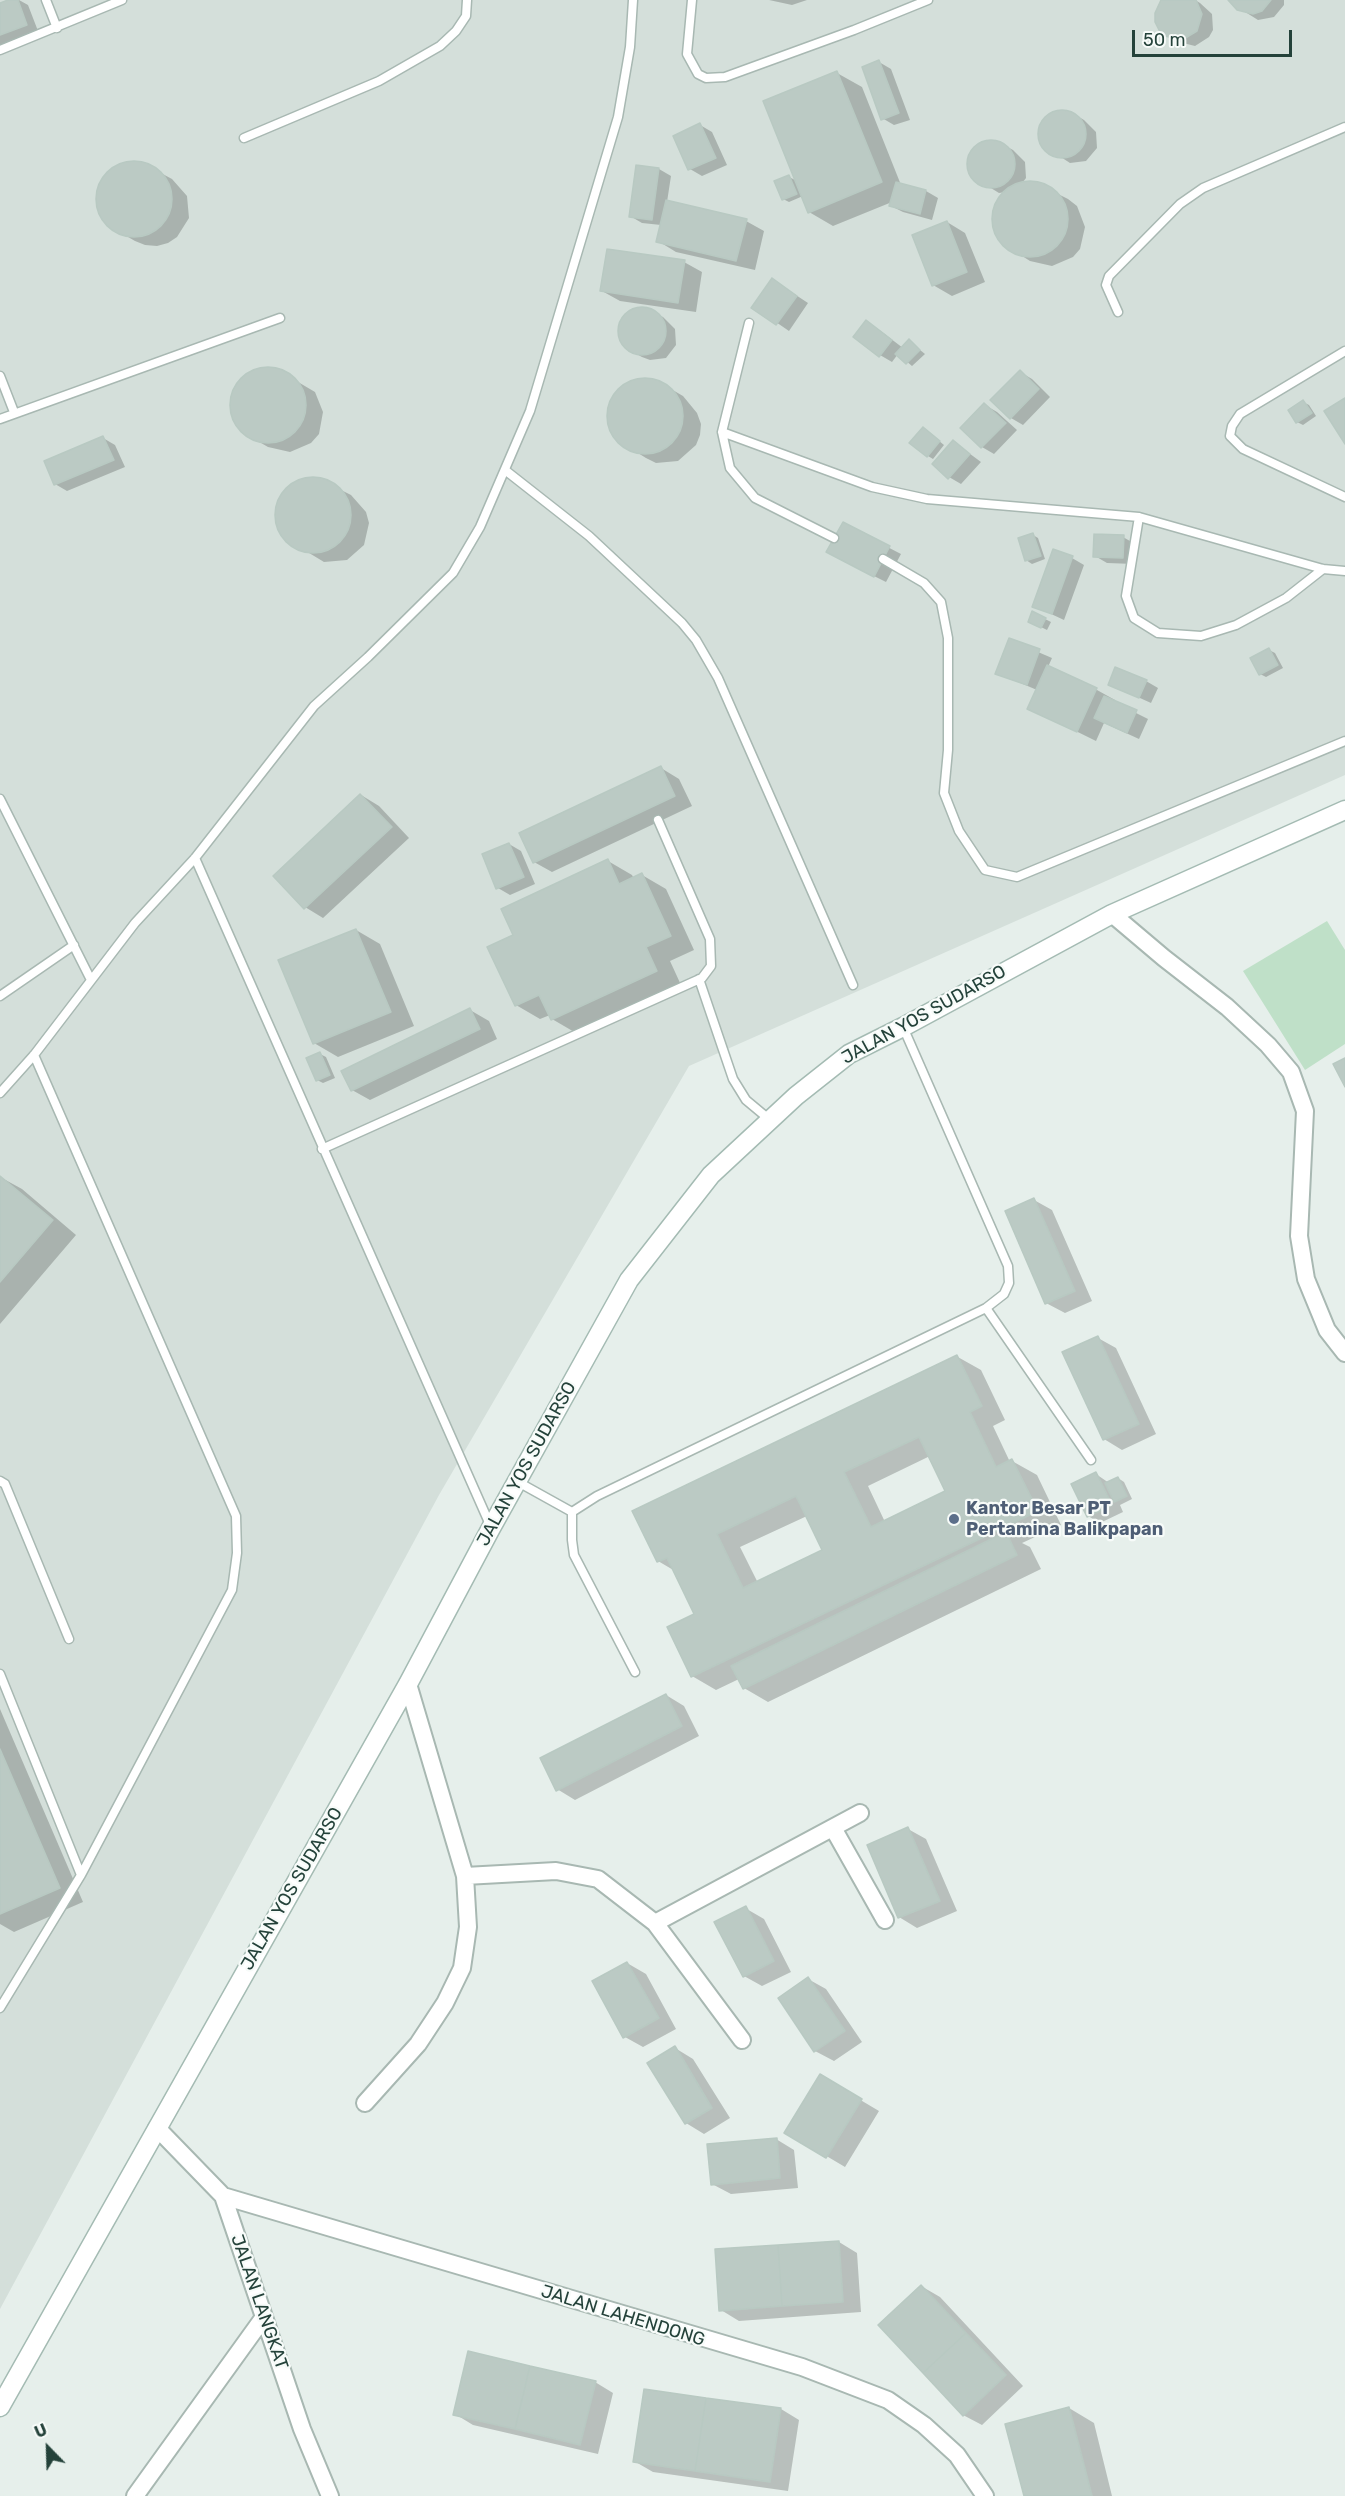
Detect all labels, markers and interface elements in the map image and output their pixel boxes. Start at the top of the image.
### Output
scale bar [1135,18,1296,56]
text: 50 m [1143,29,1186,51]
street label: JALAN YOS SUDARSO [838,961,1010,1069]
street label: JALAN YOS SUDARSO [473,1378,581,1550]
place label: Kantor Besar PT Pertamina Balikpapan [966,1498,1163,1540]
marker: Kantor Besar PT Pertamina Balikpapan [947,1512,961,1526]
street label: JALAN YOS SUDARSO [237,1804,347,1974]
street label: JALAN LANGKAT [226,2232,292,2372]
street label: JALAN LAHENDONG [538,2281,708,2351]
north arrow [18,2418,78,2478]
text: U [32,2420,50,2442]

